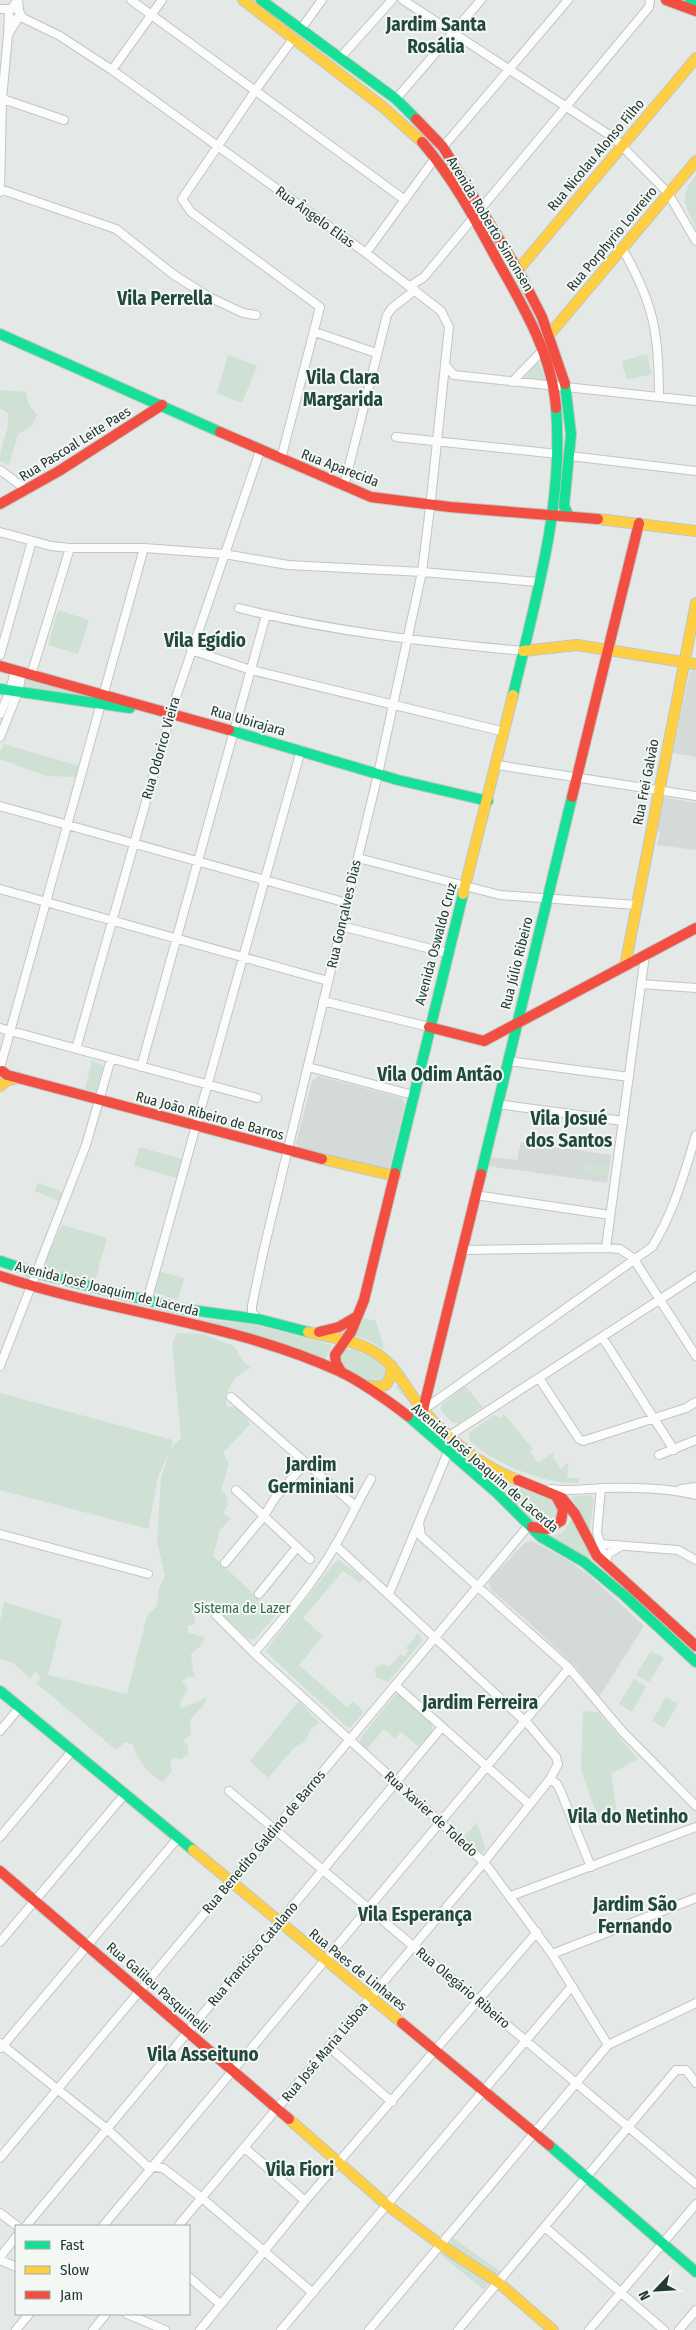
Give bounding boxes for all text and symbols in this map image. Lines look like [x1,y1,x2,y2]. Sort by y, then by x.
district label: Jardim Santa Rosália [385,13,486,58]
street label: Rua Nicolau Alonso Filho [544,95,648,215]
street label: Avenida Roberto Simonsen [443,153,537,295]
street label: Rua Ângelo Elias [272,182,359,251]
street label: Rua Porphyrio Loureiro [563,183,661,295]
district label: Vila Perrella [116,287,213,310]
district label: Vila Clara Margarida [303,366,383,411]
street label: Rua Pascoal Leite Paes [16,403,134,485]
street label: Rua Aparecida [299,445,381,491]
district label: Vila Egídio [163,629,246,652]
street label: Rua Odorico Vieira [138,695,184,801]
street label: Rua Ubirajara [209,702,288,740]
street label: Rua Frei Galvão [629,737,663,827]
street label: Rua Gonçalves Dias [323,858,365,970]
street label: Avenida Oswaldo Cruz [412,881,461,1007]
street label: Rua Júlio Ribeiro [497,915,537,1011]
district label: Vila Odim Antão [376,1063,503,1086]
street label: Rua João Ribeiro de Barros [134,1088,286,1144]
district label: Vila Josué dos Santos [526,1107,613,1152]
street label: Avenida José Joaquim de Lacerda [13,1258,201,1320]
street label: Avenida José Joaquim de Lacerda [408,1400,562,1536]
district label: Jardim Germiniani [268,1453,354,1498]
park label: Sistema de Lazer [194,1600,290,1617]
district label: Jardim Ferreira [421,1691,538,1714]
street label: Rua Benedito Galdino de Barros [199,1767,329,1917]
street label: Rua Xavier de Toledo [381,1768,481,1860]
district label: Vila do Netinho [567,1805,688,1828]
district label: Jardim São Fernando [592,1893,677,1938]
street label: Rua Francisco Catalano [204,1898,302,2010]
district label: Vila Esperança [357,1903,472,1926]
street label: Rua Paes de Linhares [306,1925,410,2015]
street label: Rua Galileu Pasquinelli [103,1939,213,2037]
street label: Rua Olegário Ribeiro [412,1944,514,2032]
street label: Rua José Maria Lisboa [278,1999,372,2105]
district label: Vila Asseituno [146,2043,259,2066]
district label: Vila Fiori [265,2158,334,2181]
legend [15,2225,190,2315]
text: Fast [60,2236,84,2254]
text: Slow [60,2261,89,2279]
north arrow [631,2265,681,2315]
text: Jam [60,2286,83,2304]
text: N [635,2288,654,2303]

